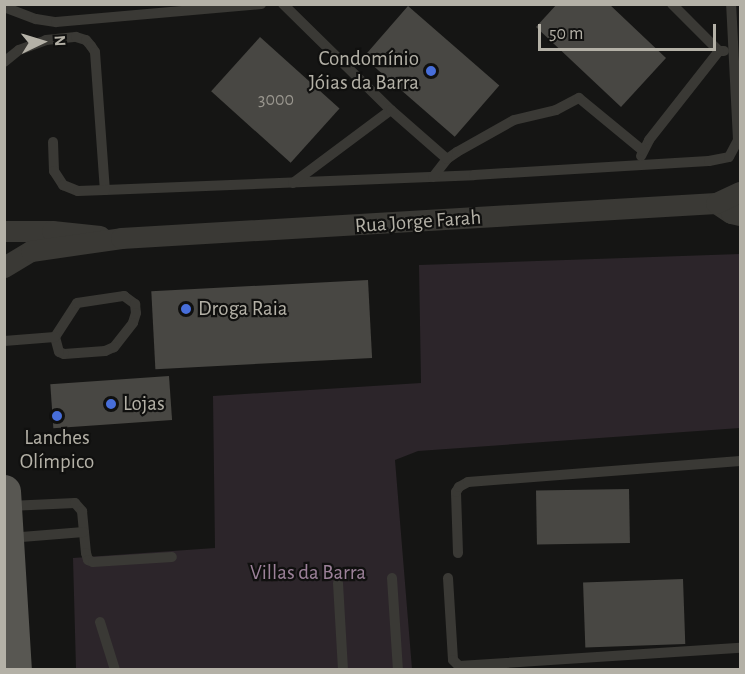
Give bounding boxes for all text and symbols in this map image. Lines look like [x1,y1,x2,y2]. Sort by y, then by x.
north arrow [12,12,72,72]
scale bar [541,12,720,50]
text: 50 m [549,25,583,43]
text: N [52,35,68,47]
place label: Condomínio Jóias da Barra [309,46,419,96]
marker: Condomínio Jóias da Barra [424,64,438,78]
house number: 3000 [258,89,294,111]
street label: Rua Jorge Farah [354,205,482,239]
place label: Droga Raia [198,296,287,322]
marker: Droga Raia [179,302,193,316]
place label: Lojas [123,391,165,417]
marker: Lojas [104,397,118,411]
marker: Lanches Olímpico [50,409,64,423]
place label: Lanches Olímpico [20,425,94,475]
park label: Villas da Barra [250,560,366,586]

